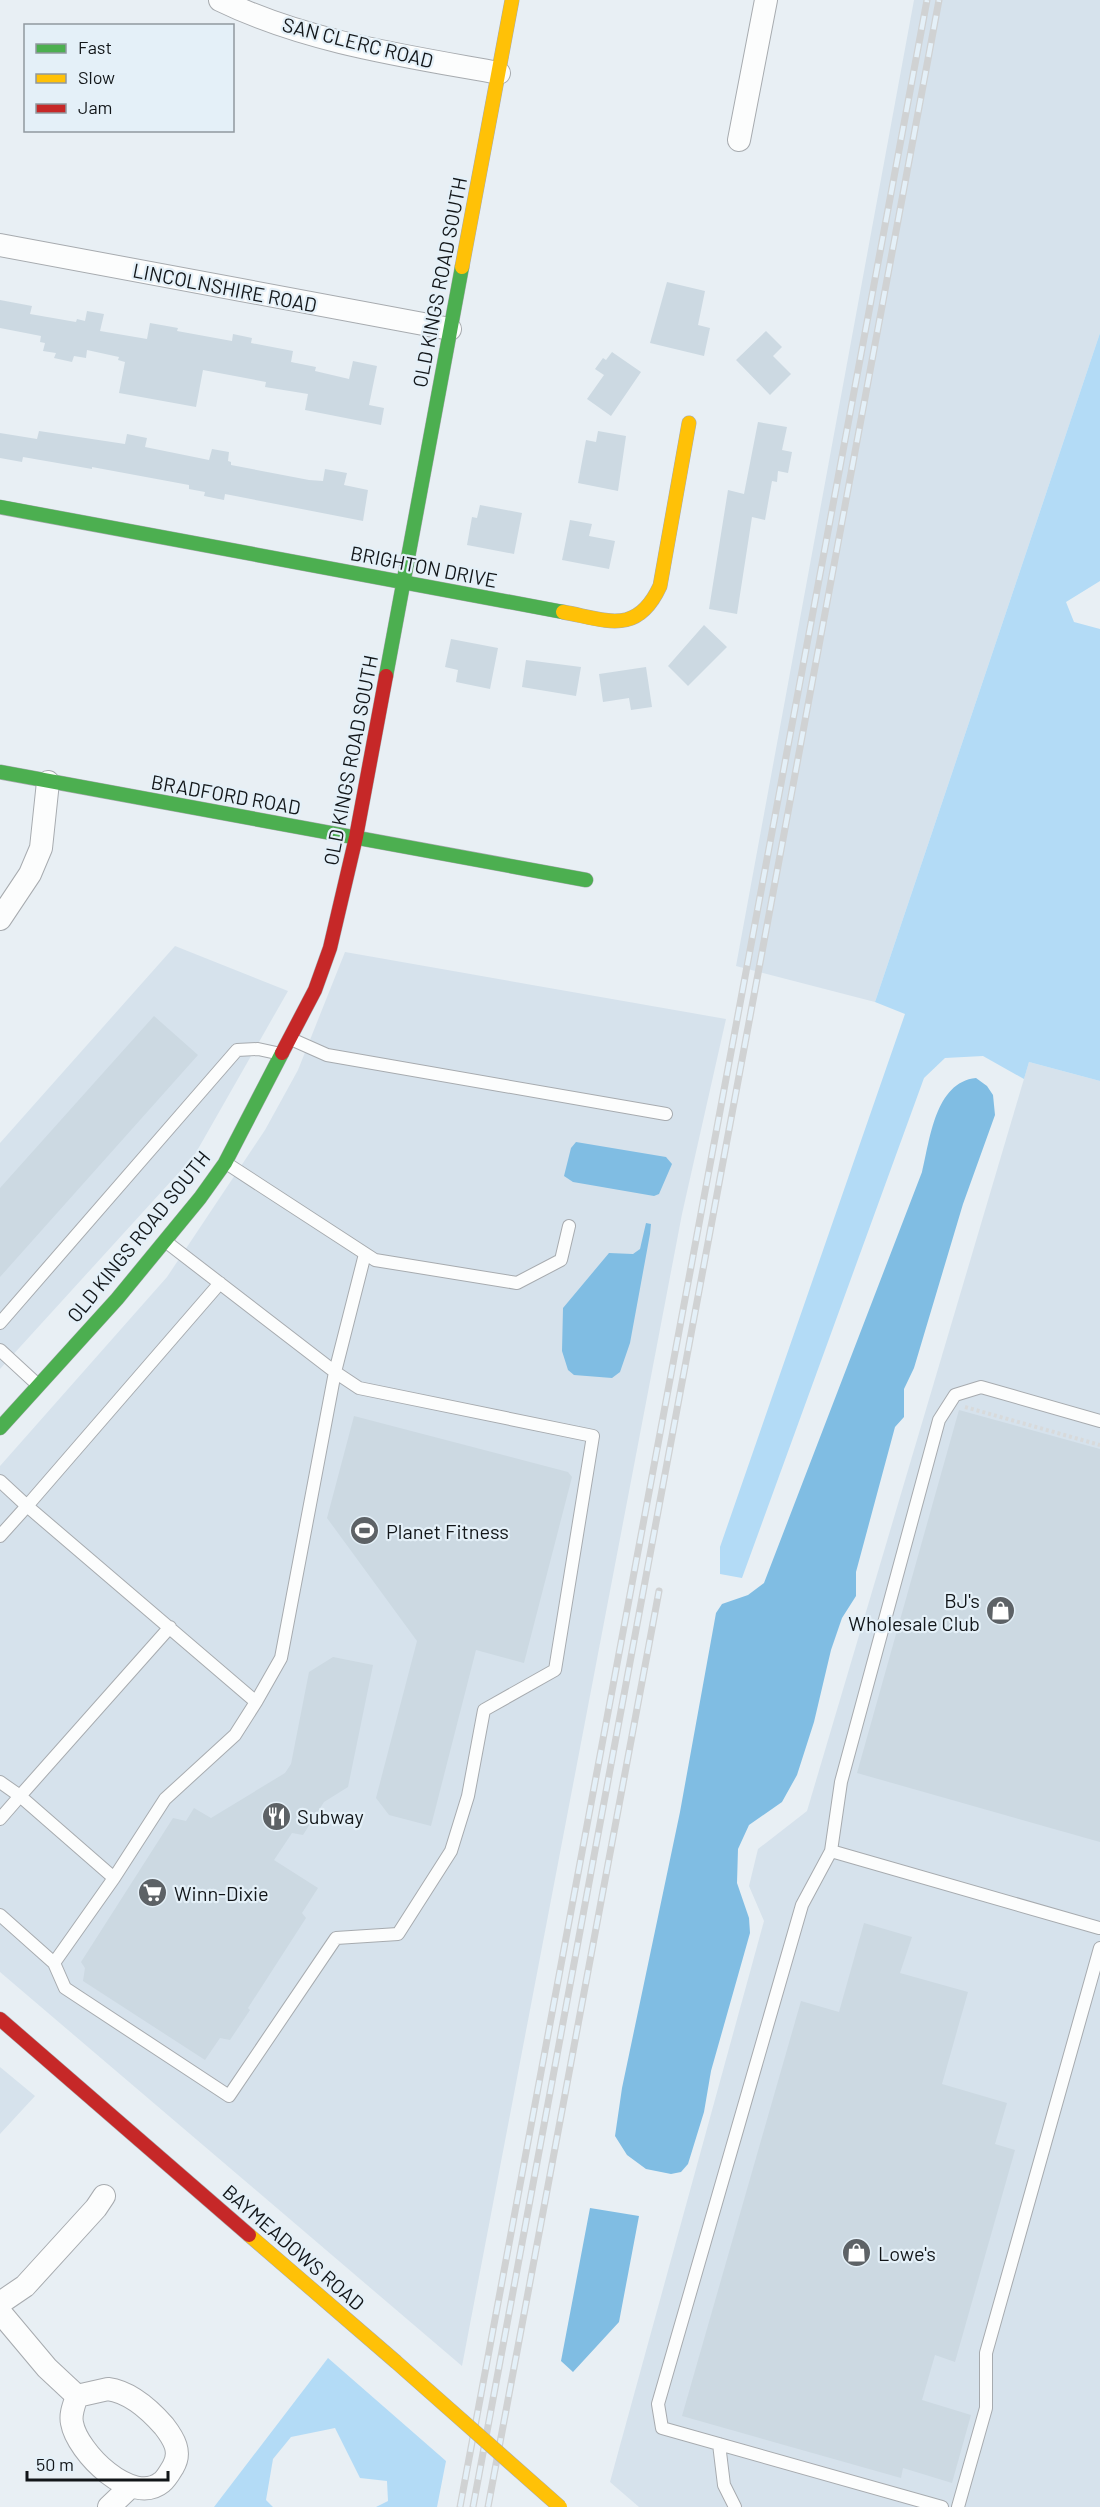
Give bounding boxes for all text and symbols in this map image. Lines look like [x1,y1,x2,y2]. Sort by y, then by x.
street label: SAN CLERC ROAD [280,12,436,72]
legend [24,24,234,132]
text: Fast [78,36,112,58]
text: Slow [78,66,115,88]
text: Jam [78,96,112,118]
street label: OLD KINGS ROAD SOUTH [407,175,471,389]
street label: LINCOLNSHIRE ROAD [131,257,319,317]
street label: BRIGHTON DRIVE [349,540,499,592]
street label: OLD KINGS ROAD SOUTH [318,653,382,867]
street label: BRADFORD ROAD [149,769,303,819]
street label: OLD KINGS ROAD SOUTH [61,1145,215,1327]
sports icon: Planet Fitness [349,1515,381,1547]
place label: Planet Fitness [386,1519,509,1543]
place label: BJ's Wholesale Club [848,1588,980,1635]
shop icon: BJ's Wholesale Club [985,1595,1017,1627]
restaurant icon: Subway [260,1800,292,1832]
place label: Subway [297,1804,364,1828]
supermarket icon: Winn-Dixie [137,1877,169,1909]
place label: Winn-Dixie [174,1881,269,1905]
street label: BAYMEADOWS ROAD [218,2179,370,2315]
shop icon: Lowe's [841,2237,873,2269]
place label: Lowe's [878,2241,936,2265]
scale bar [27,2444,168,2482]
text: 50 m [36,2453,74,2475]

